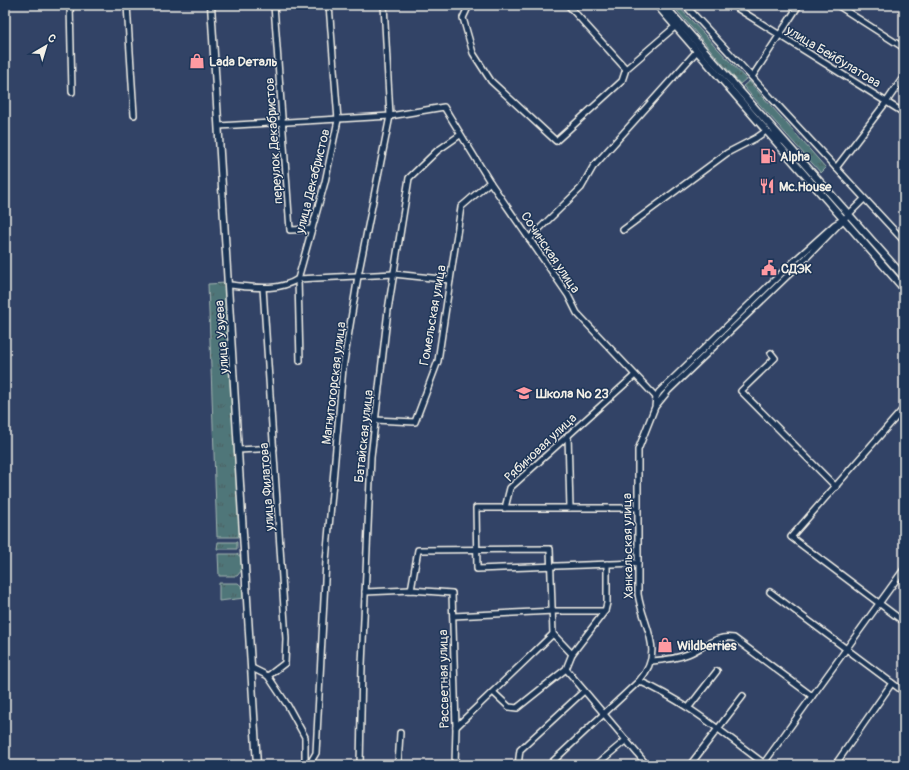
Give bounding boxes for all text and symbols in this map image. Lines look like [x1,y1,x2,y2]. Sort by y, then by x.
street label: улица Бейбулатова [782,22,884,91]
north arrow [26,26,66,66]
text: С [45,31,59,46]
shop icon: Lada Dеталь [188,52,206,70]
place label: Lada Dеталь [209,54,278,70]
street label: переулок Декабристов [262,77,286,205]
street label: улица Декабристов [292,127,334,236]
fuel station icon: Alpha [759,147,777,165]
place label: Alpha [780,149,810,165]
restaurant icon: Mc.House [758,177,776,195]
place label: Mc.House [779,179,832,195]
street label: Сочинская улица [517,209,583,296]
public building icon: СДЭК [760,259,778,277]
place label: СДЭК [781,261,813,277]
street label: Гомельская улица [416,264,450,367]
street label: улица Узуева [211,300,233,375]
street label: Магнитогорская улица [319,321,349,446]
school or university icon: Школа № 23 [515,384,533,402]
place label: Школа № 23 [535,386,609,402]
street label: Батайская улица [351,389,377,483]
street label: Рябиновая улица [501,410,580,485]
street label: улица Филатова [256,442,278,533]
street label: Ханкальская улица [619,493,637,599]
street label: Рассветная улица [435,629,453,729]
shop icon: Wildberries [656,636,674,654]
place label: Wildberries [677,638,737,654]

